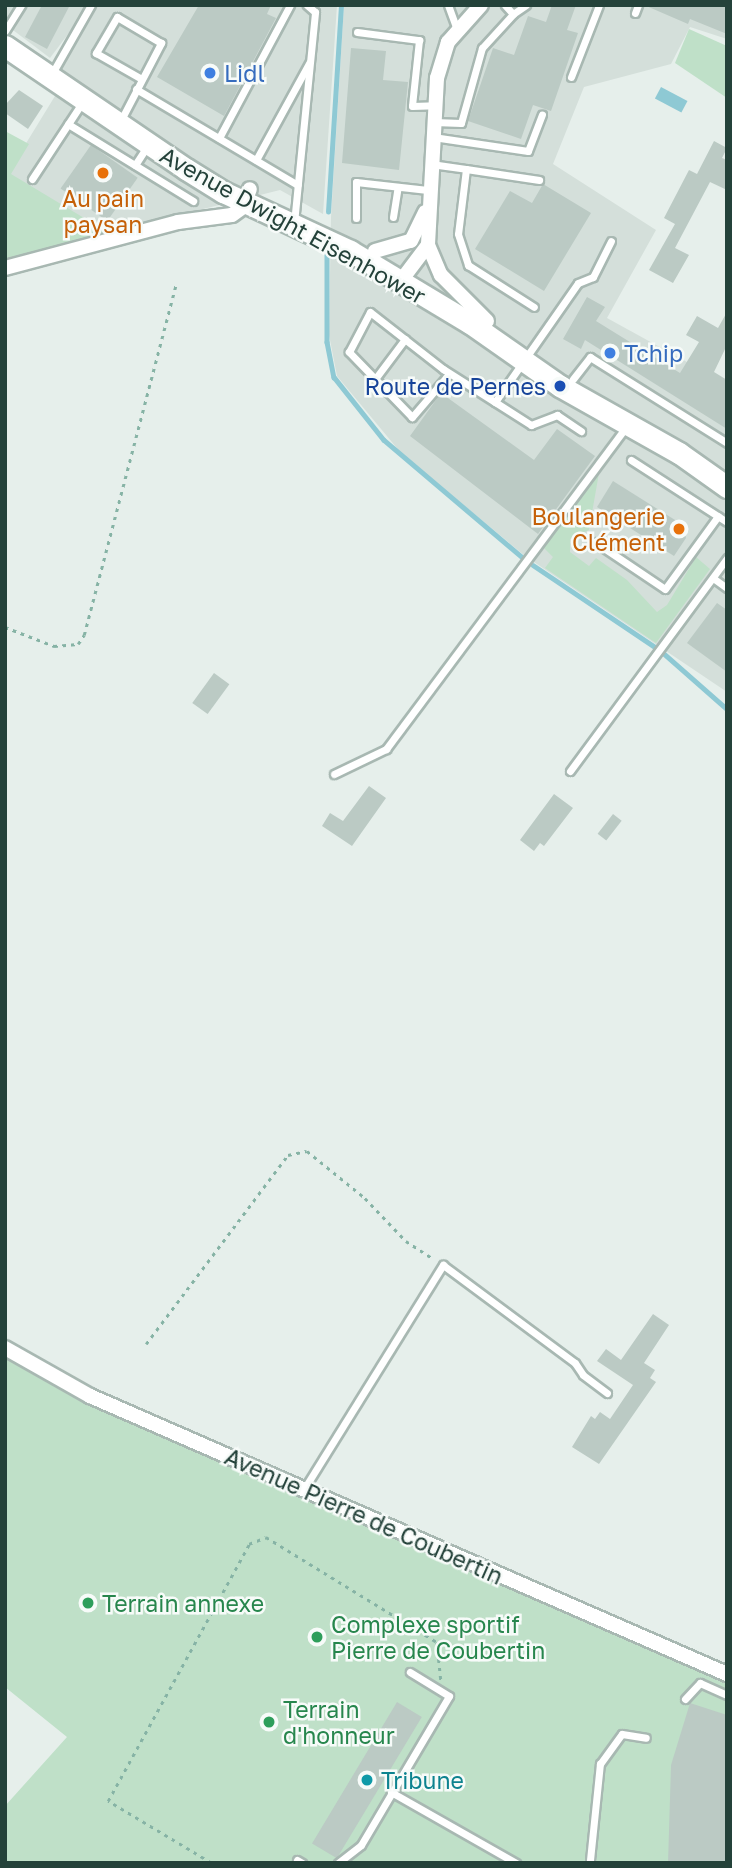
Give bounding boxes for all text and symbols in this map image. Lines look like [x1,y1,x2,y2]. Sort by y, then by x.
place label: Lidl [224,59,265,87]
marker: Lidl [202,65,218,81]
street label: Avenue Dwight Eisenhower [155,140,431,310]
marker: Au pain paysan [95,165,111,181]
place label: Au pain paysan [62,184,144,238]
place label: Tchip [624,339,683,367]
marker: Tchip [602,345,618,361]
place label: Route de Pernes [365,372,546,400]
marker: Route de Pernes [552,378,568,394]
place label: Boulangerie Clément [531,502,665,556]
marker: Boulangerie Clément [671,521,687,537]
street label: Avenue Pierre de Coubertin [221,1442,507,1590]
place label: Terrain annexe [102,1589,264,1617]
marker: Terrain annexe [80,1595,96,1611]
place label: Complexe sportif Pierre de Coubertin [331,1610,545,1664]
marker: Complexe sportif Pierre de Coubertin [309,1629,325,1645]
place label: Terrain d'honneur [283,1695,395,1749]
marker: Terrain d'honneur [261,1714,277,1730]
place label: Tribune [381,1766,464,1794]
marker: Tribune [359,1772,375,1788]

